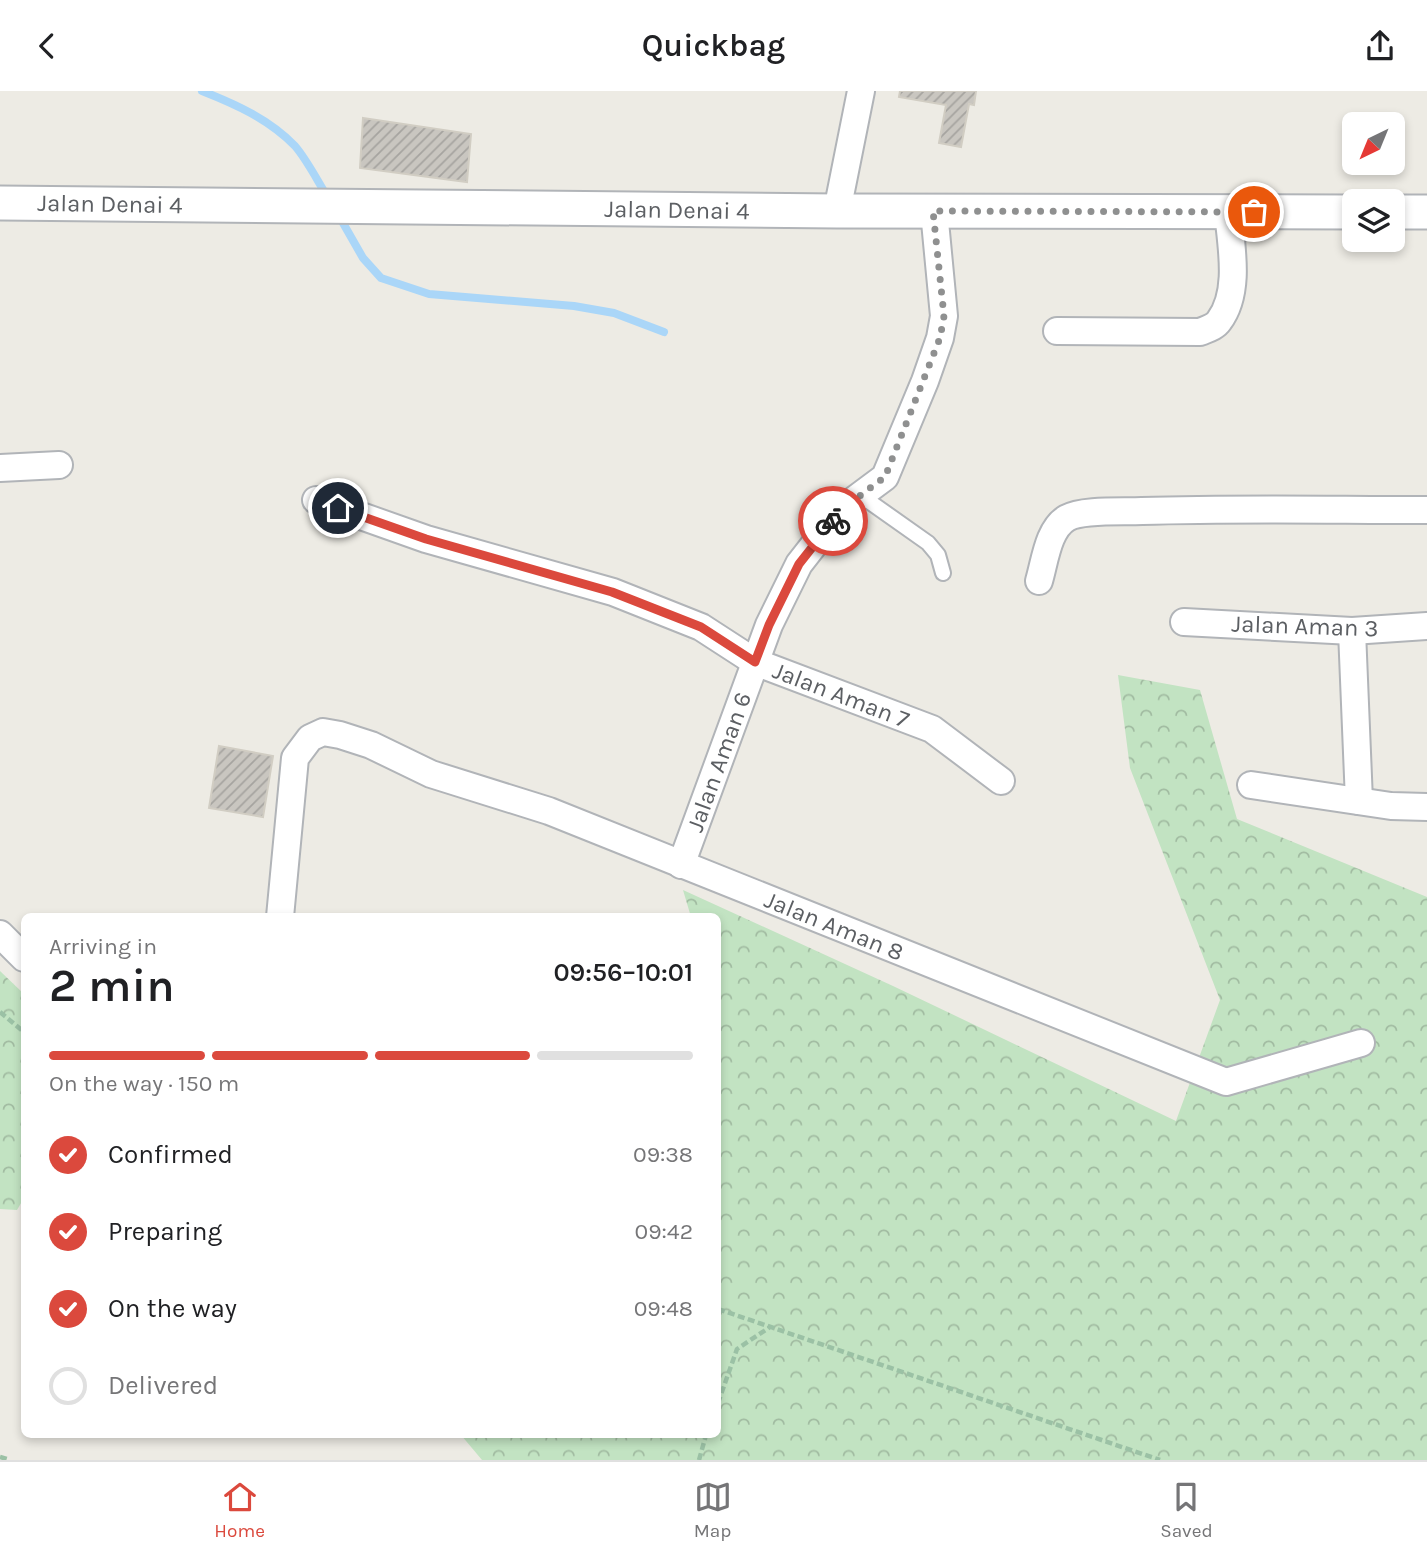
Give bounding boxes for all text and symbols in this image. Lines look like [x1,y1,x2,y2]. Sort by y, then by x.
icon: back [28,27,66,65]
text: Quickbag [642,27,785,64]
icon: share [1361,27,1399,65]
north arrow [1342,112,1405,175]
map controls [1342,112,1405,252]
pin [1224,182,1284,242]
street label: Jalan Denai 4 [37,189,183,219]
button: layers [1342,189,1405,252]
icon: bag [1235,193,1273,231]
street label: Jalan Denai 4 [604,195,750,225]
pin [308,478,368,538]
courier [798,486,868,556]
icon: home [319,489,357,527]
icon: bike [814,502,852,540]
street label: Jalan Aman 3 [1231,609,1379,643]
street label: Jalan Aman 7 [769,656,913,734]
street label: Jalan Aman 6 [681,688,757,836]
street label: Jalan Aman 8 [760,885,908,967]
text: Arriving in [49,933,157,960]
text: 09:56–10:01 [553,957,693,988]
text: 2 min [49,959,175,1013]
text: On the way · 150 m [49,1070,239,1097]
icon: check [49,1136,87,1174]
text: Confirmed [108,1139,233,1170]
text: 09:38 [633,1141,693,1168]
icon: check [49,1213,87,1251]
text: Preparing [108,1216,222,1247]
text: 09:42 [635,1218,693,1245]
icon: check [49,1290,87,1328]
text: On the way [108,1293,237,1324]
text: 09:48 [634,1295,693,1322]
text: Delivered [108,1370,218,1401]
tab: Home [214,1478,265,1542]
tab: Map [694,1478,732,1542]
tab: Saved [1160,1478,1213,1542]

